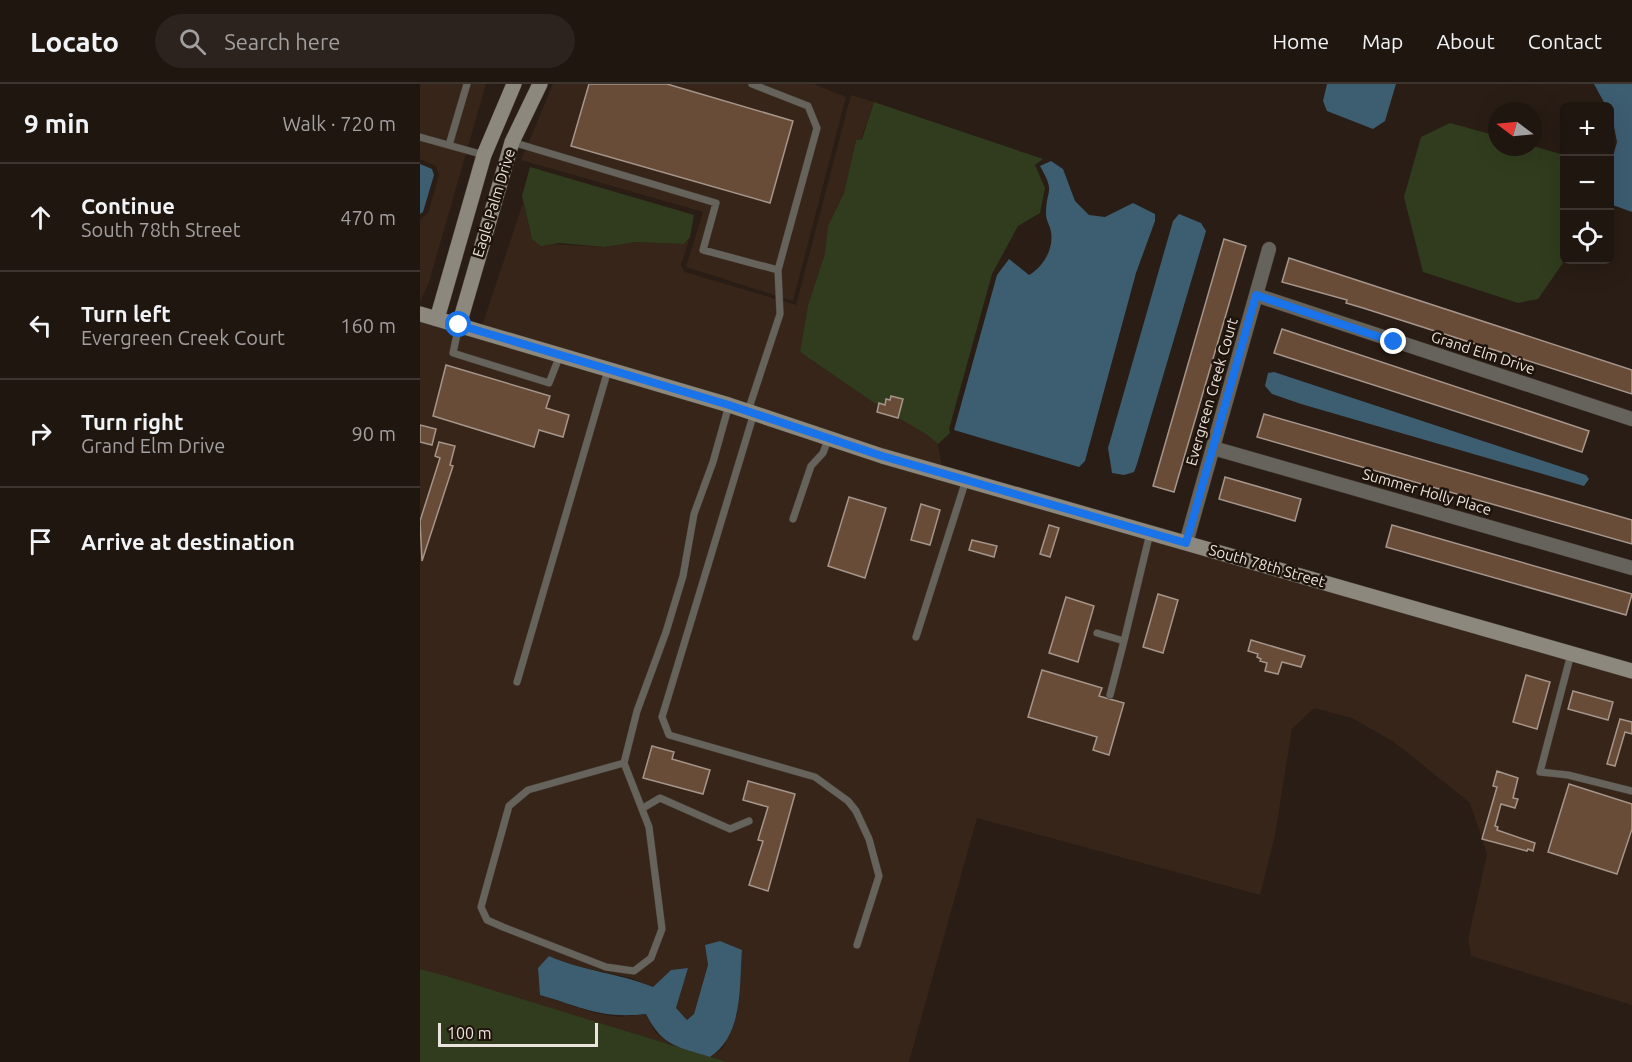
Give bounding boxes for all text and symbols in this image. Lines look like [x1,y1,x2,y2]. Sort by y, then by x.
search box [155,14,575,68]
icon: search [176,25,209,58]
text: Locato [30,26,119,57]
text: Search here [224,29,340,54]
text: Home [1272,29,1329,53]
text: Map [1362,29,1403,53]
text: About [1436,29,1495,53]
text: Contact [1528,29,1602,53]
north arrow [1488,102,1542,156]
map controls [1560,102,1614,264]
button: + [1560,102,1614,156]
text: 9 min [24,109,90,138]
text: Walk · 720 m [283,112,396,135]
street label: Eagle Palm Drive [469,146,518,259]
button: − [1560,156,1614,210]
text: Continue [81,193,175,218]
icon: ahead [24,201,57,234]
text: 470 m [340,206,396,229]
button: locate [1560,210,1614,264]
text: South 78th Street [81,218,241,241]
text: Turn left [81,301,171,326]
icon: left [24,309,57,342]
route start [445,311,471,337]
text: 160 m [340,314,396,337]
street label: Evergreen Creek Court [1182,316,1241,468]
text: Evergreen Creek Court [81,326,285,349]
route end [1380,328,1406,354]
street label: Grand Elm Drive [1429,328,1537,377]
text: Turn right [81,409,183,434]
icon: right [24,417,57,450]
text: 90 m [352,422,396,445]
text: Grand Elm Drive [81,434,225,457]
street label: Summer Holly Place [1361,465,1494,518]
icon: arrive [24,525,57,558]
text: Arrive at destination [81,529,295,554]
street label: South 78th Street [1207,541,1327,590]
scale bar [438,1020,598,1048]
text: 100 m [447,1024,492,1042]

